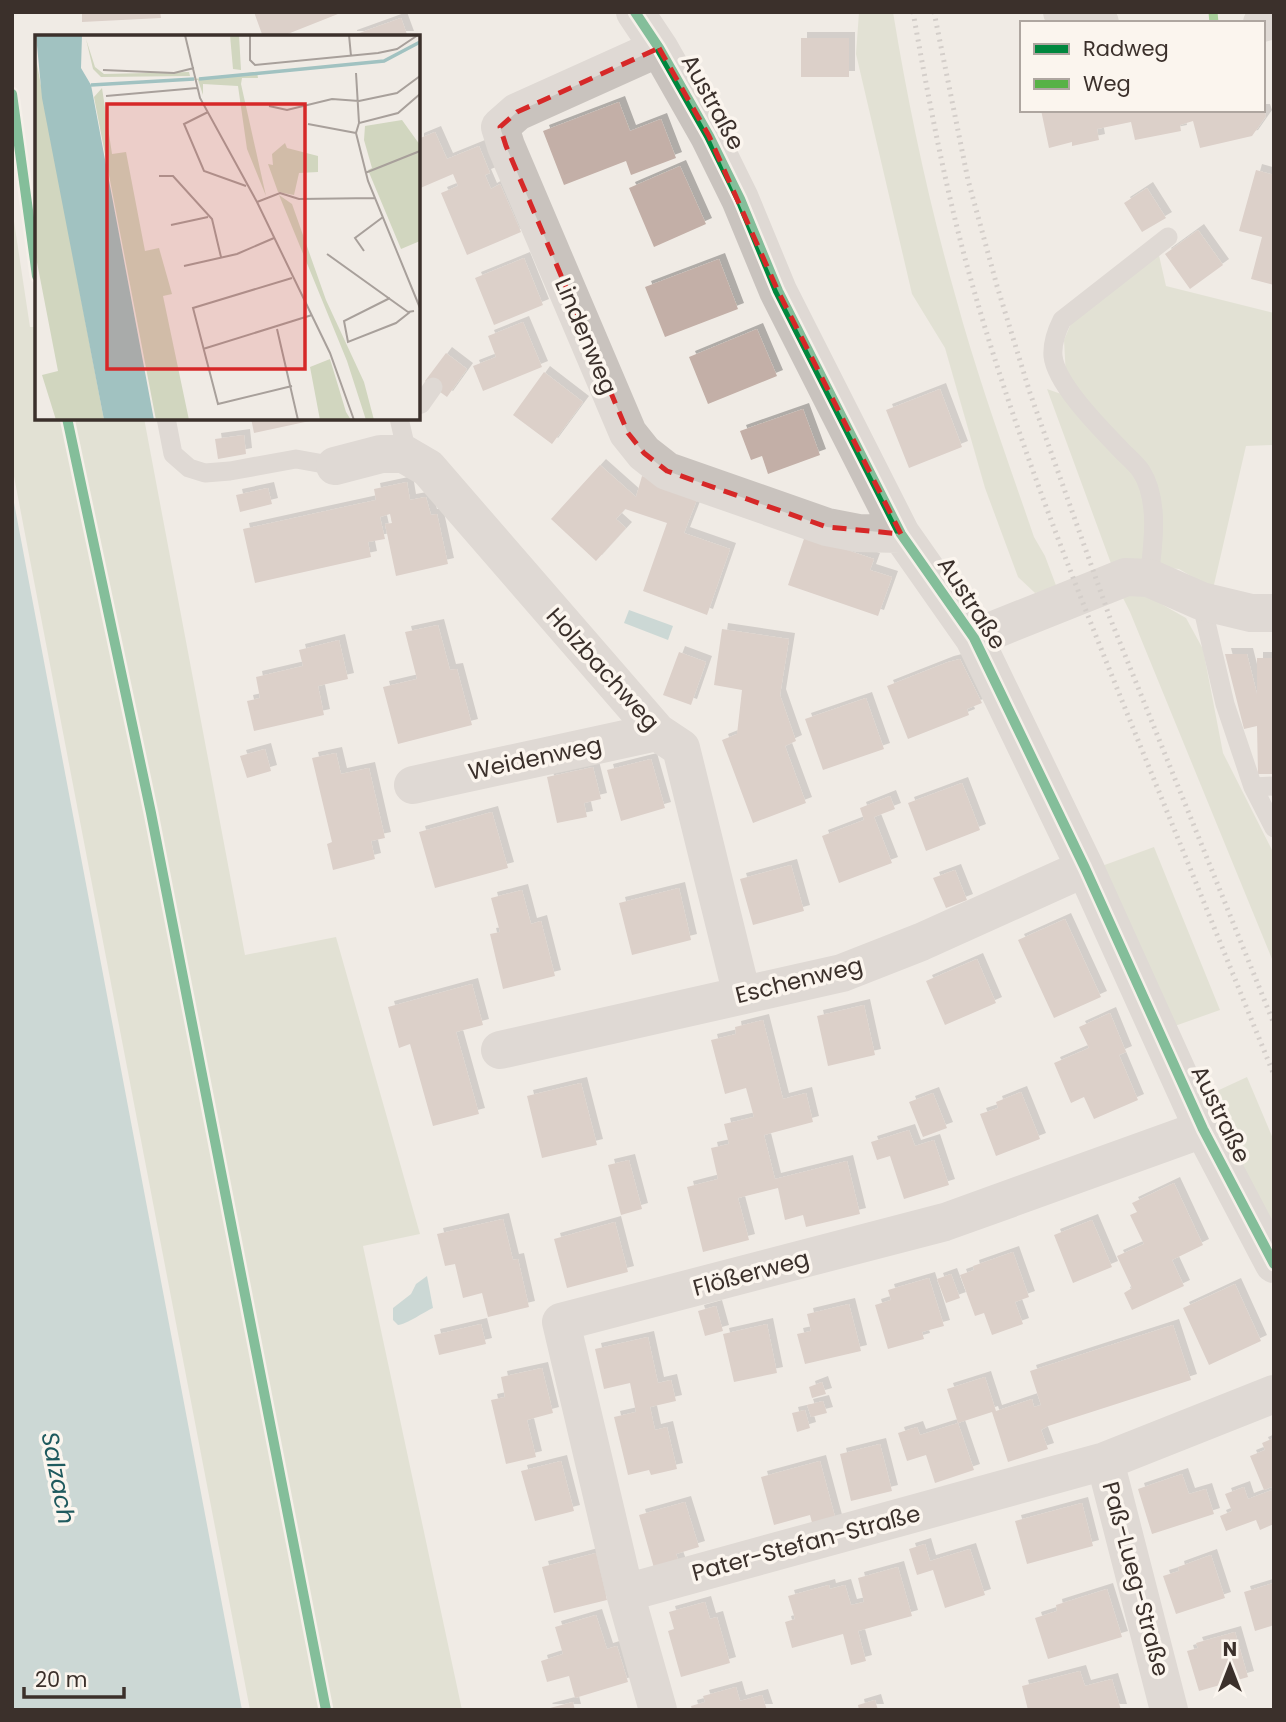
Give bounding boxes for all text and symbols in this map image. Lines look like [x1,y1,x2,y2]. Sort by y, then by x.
legend [1020,21,1265,112]
text: Radweg [1083,34,1169,63]
inset map [35,35,420,420]
street label: Austraße [674,48,752,156]
text: Weg [1083,69,1131,98]
street label: Lindenweg [547,273,625,399]
street label: Austraße [930,550,1014,656]
street label: Holzbachweg [539,601,667,737]
street label: Weidenweg [465,728,605,788]
street label: Eschenweg [732,949,866,1011]
street label: Austraße [1184,1060,1258,1168]
street label: Flößerweg [689,1242,813,1304]
water label: Salzach [33,1429,84,1527]
street label: Paß-Lueg-Straße [1095,1478,1177,1680]
street label: Pater-Stefan-Straße [688,1497,924,1589]
north arrow [1195,1631,1265,1701]
text: N [1223,1636,1237,1663]
scale bar [24,1656,124,1700]
text: 20 m [35,1665,88,1694]

